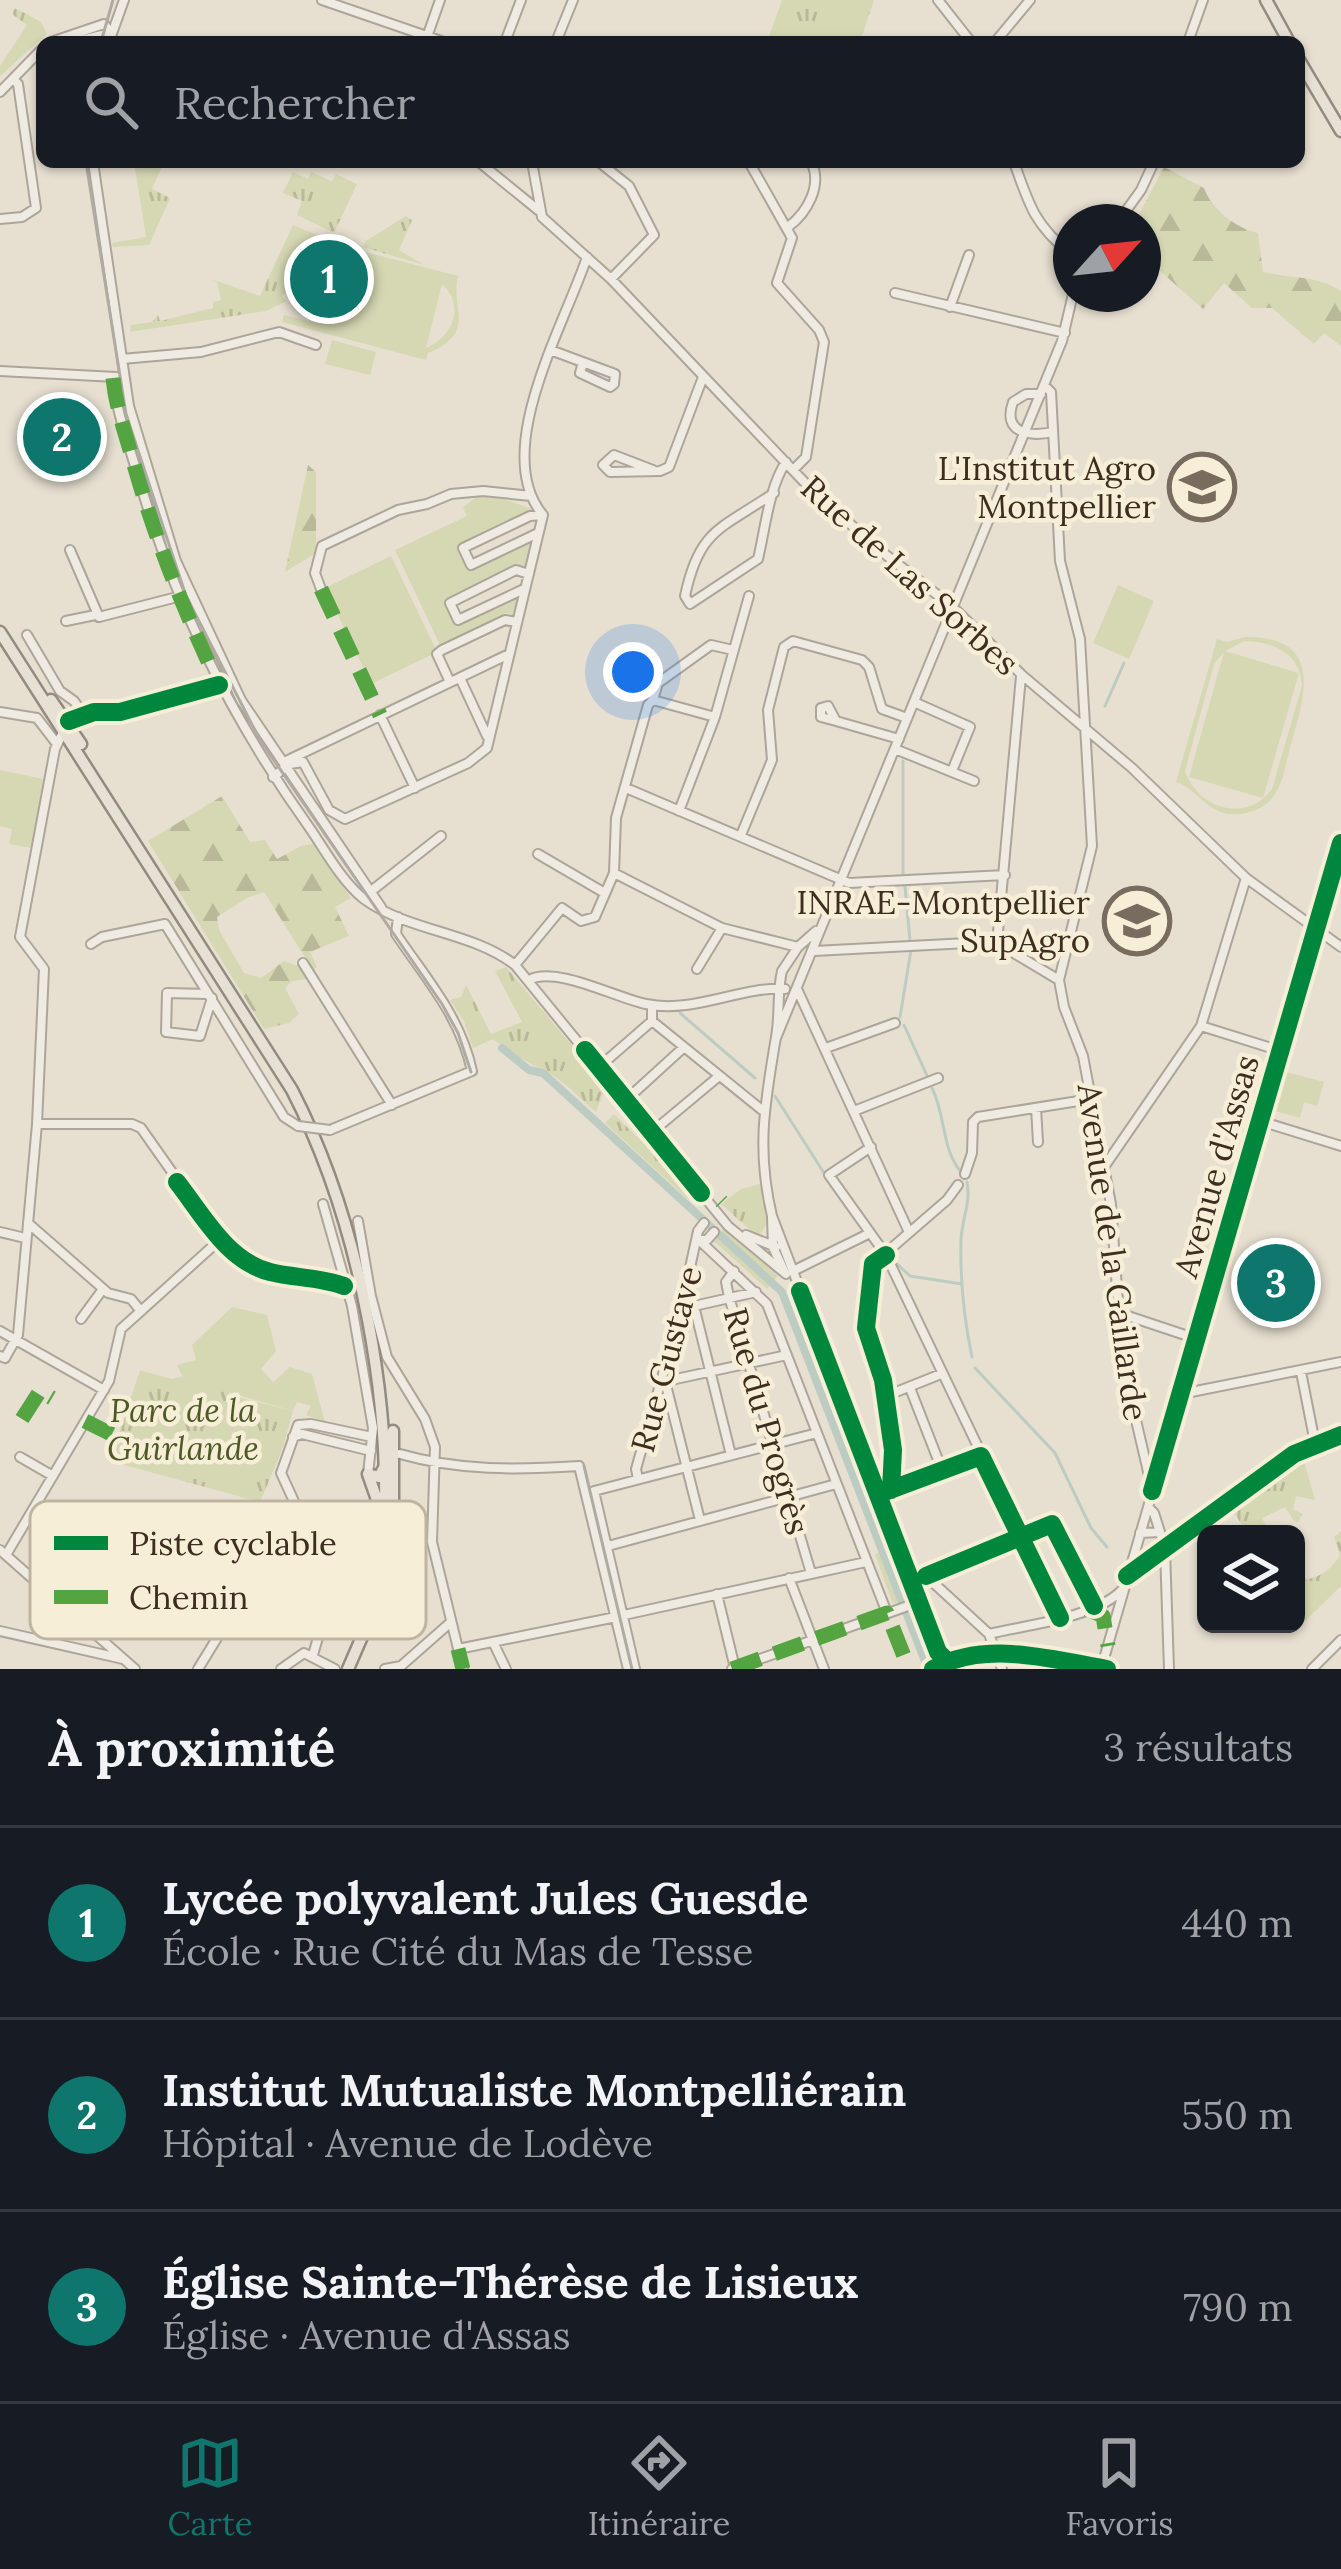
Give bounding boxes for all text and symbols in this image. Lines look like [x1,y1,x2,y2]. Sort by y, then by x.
search box [36,36,1305,168]
icon: search [78,69,144,135]
text: Rechercher [174,74,415,131]
north arrow [1053,204,1161,312]
pin: 1 [290,234,368,324]
pin: 2 [23,392,101,482]
place label: L'Institut Agro Montpellier [938,447,1157,527]
school or university icon: L'Institut Agro Montpellier [1167,452,1237,522]
street label: Rue de Las Sorbes [792,466,1028,684]
your location [603,642,663,702]
place label: INRAE-Montpellier SupAgro [796,881,1091,961]
school or university icon: INRAE-Montpellier SupAgro [1102,886,1172,956]
street label: Avenue d'Assas [1164,1050,1268,1283]
street label: Avenue de la Gaillarde [1068,1080,1157,1423]
pin: 3 [1237,1238,1315,1328]
street label: Rue Gustave [621,1261,711,1457]
street label: Rue du Progrès [715,1303,819,1539]
park label: Parc de la Guirlande [107,1389,259,1469]
legend [30,1501,426,1639]
text: Piste cyclable [129,1522,337,1564]
map controls [1197,1525,1305,1633]
button: layers [1197,1525,1305,1633]
text: Chemin [129,1576,249,1618]
text: À proximité [48,1715,335,1780]
text: 3 résultats [1103,1722,1293,1772]
text: Lycée polyvalent Jules Guesde [162,1869,809,1926]
text: 1 [79,1898,95,1948]
text: 440 m [1181,1898,1293,1948]
text: École · Rue Cité du Mas de Tesse [162,1926,753,1976]
text: Institut Mutualiste Montpelliérain [162,2061,907,2118]
text: 2 [77,2090,97,2140]
text: 550 m [1181,2090,1293,2140]
text: Hôpital · Avenue de Lodève [162,2118,653,2168]
text: Église Sainte-Thérèse de Lisieux [162,2253,859,2310]
text: 3 [76,2282,98,2332]
text: 790 m [1183,2282,1293,2332]
text: Église · Avenue d'Assas [162,2310,570,2360]
tab: Carte [167,2430,253,2544]
tab: Itinéraire [588,2430,731,2544]
tab: Favoris [1065,2430,1174,2544]

